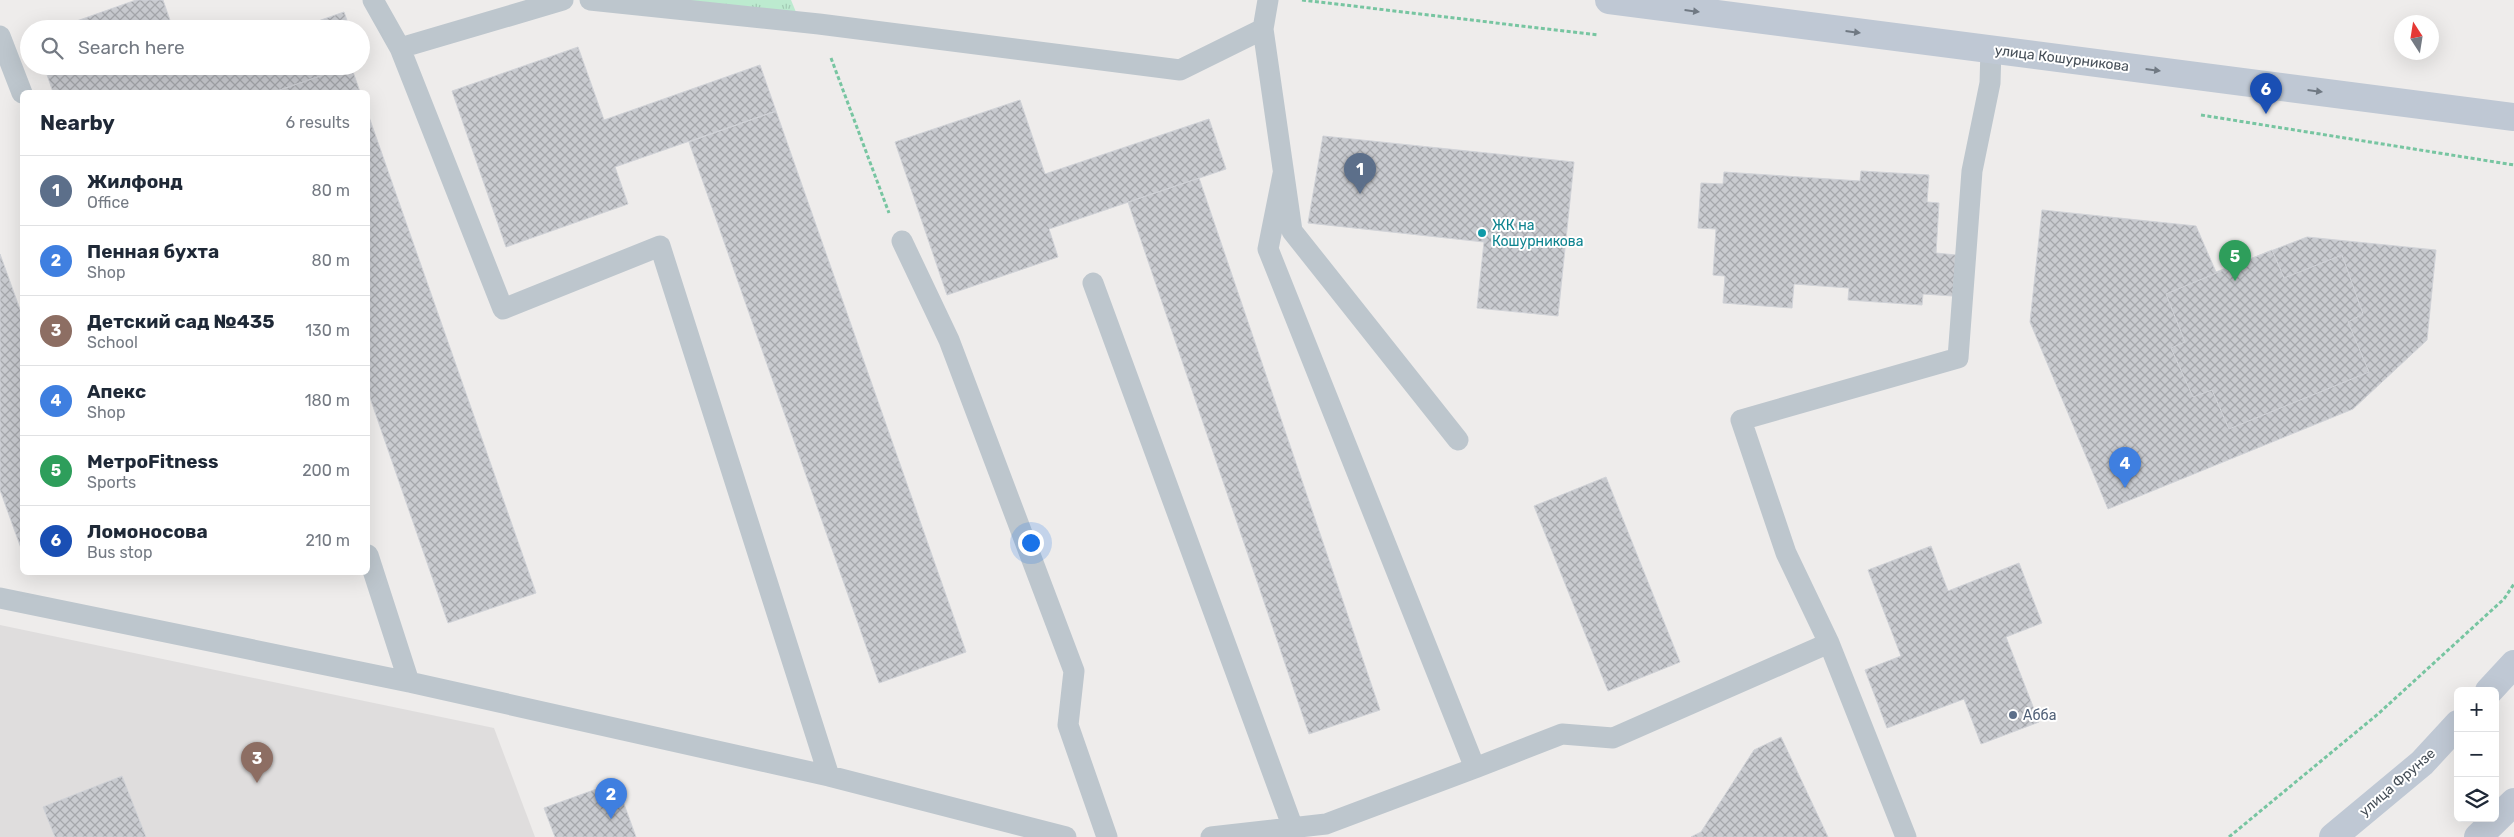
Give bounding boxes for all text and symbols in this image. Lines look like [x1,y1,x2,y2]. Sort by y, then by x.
one-way arrow [1685,7,1701,15]
north arrow [2394,15,2439,60]
search box [20,20,370,75]
one-way arrow [1846,28,1862,36]
icon: search [38,34,66,62]
text: Search here [78,36,185,59]
street label: улица Кошурникова [1994,42,2130,75]
one-way arrow [2146,66,2162,74]
pin: 6 [2250,73,2282,114]
one-way arrow [2307,87,2323,95]
text: Nearby [40,110,115,135]
text: 6 results [285,113,350,132]
pin: 1 [1344,153,1376,194]
text: Жилфонд [87,170,183,193]
text: 1 [52,181,60,200]
text: 80 m [312,181,350,200]
text: Office [87,193,129,212]
place label: ЖК на Кошурникова [1492,217,1583,250]
marker: ЖК на Кошурникова [1476,227,1488,239]
text: Пенная бухта [87,240,219,263]
pin: 5 [2219,240,2251,281]
text: 2 [51,251,61,270]
text: 80 m [312,251,350,270]
text: Shop [87,263,125,282]
text: Детский сад №435 [87,310,275,333]
text: 3 [51,321,61,340]
text: 130 m [305,321,350,340]
text: School [87,333,138,352]
text: Апекс [87,380,146,403]
text: 4 [51,391,61,410]
text: 180 m [305,391,350,410]
text: Shop [87,403,125,422]
pin: 4 [2109,447,2141,488]
text: МетроFitness [87,450,219,473]
text: 5 [51,461,61,480]
text: 200 m [302,461,350,480]
text: Sports [87,473,136,492]
text: Ломоносова [87,520,208,543]
your location [1018,530,1044,556]
text: 6 [51,531,61,550]
text: 210 m [305,531,350,550]
text: Bus stop [87,543,153,562]
map controls [2454,687,2499,822]
button: + [2454,687,2499,732]
place label: Абба [2023,707,2056,724]
marker: Абба [2007,709,2019,721]
button: − [2454,732,2499,777]
pin: 3 [241,742,273,783]
street label: улица Фрунзе [2356,745,2439,820]
button: layers [2454,777,2499,822]
pin: 2 [595,778,627,819]

